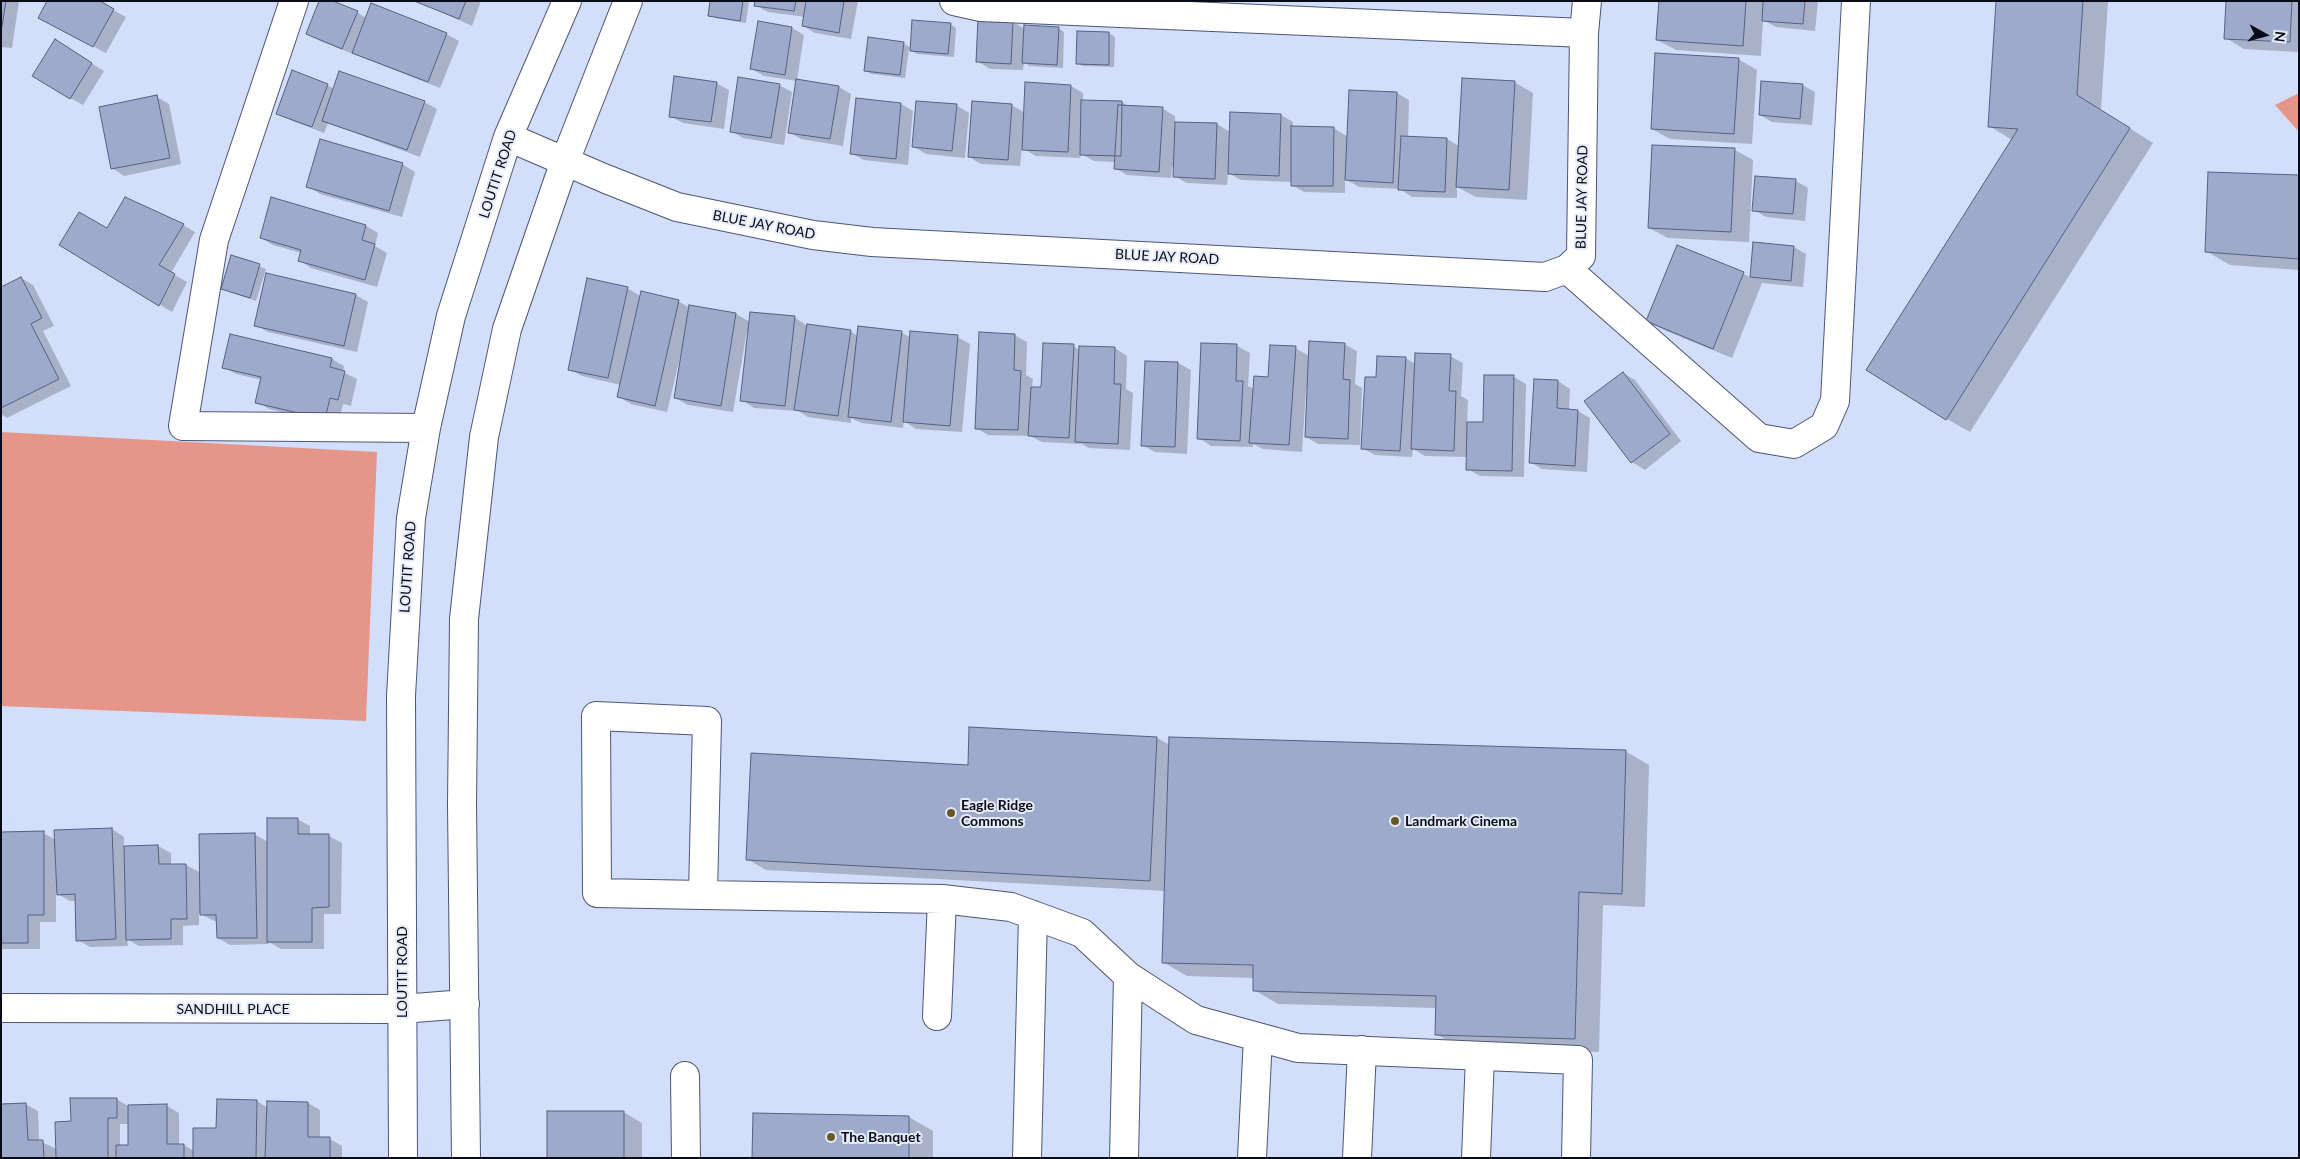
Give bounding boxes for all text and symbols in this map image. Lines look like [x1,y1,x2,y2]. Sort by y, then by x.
north arrow [2240,10,2290,60]
text: N [2271,30,2289,43]
street label: LOUTIT ROAD [476,128,520,220]
street label: BLUE JAY ROAD [1573,145,1591,249]
street label: BLUE JAY ROAD [711,207,817,243]
street label: BLUE JAY ROAD [1115,246,1219,268]
street label: LOUTIT ROAD [396,521,420,613]
place label: Eagle Ridge Commons [961,797,1033,830]
marker: Eagle Ridge Commons [945,807,957,819]
place label: Landmark Cinema [1405,813,1517,829]
marker: Landmark Cinema [1389,815,1401,827]
street label: LOUTIT ROAD [394,926,410,1018]
street label: SANDHILL PLACE [176,1001,290,1017]
place label: The Banquet [841,1129,921,1145]
marker: The Banquet [825,1131,837,1143]

